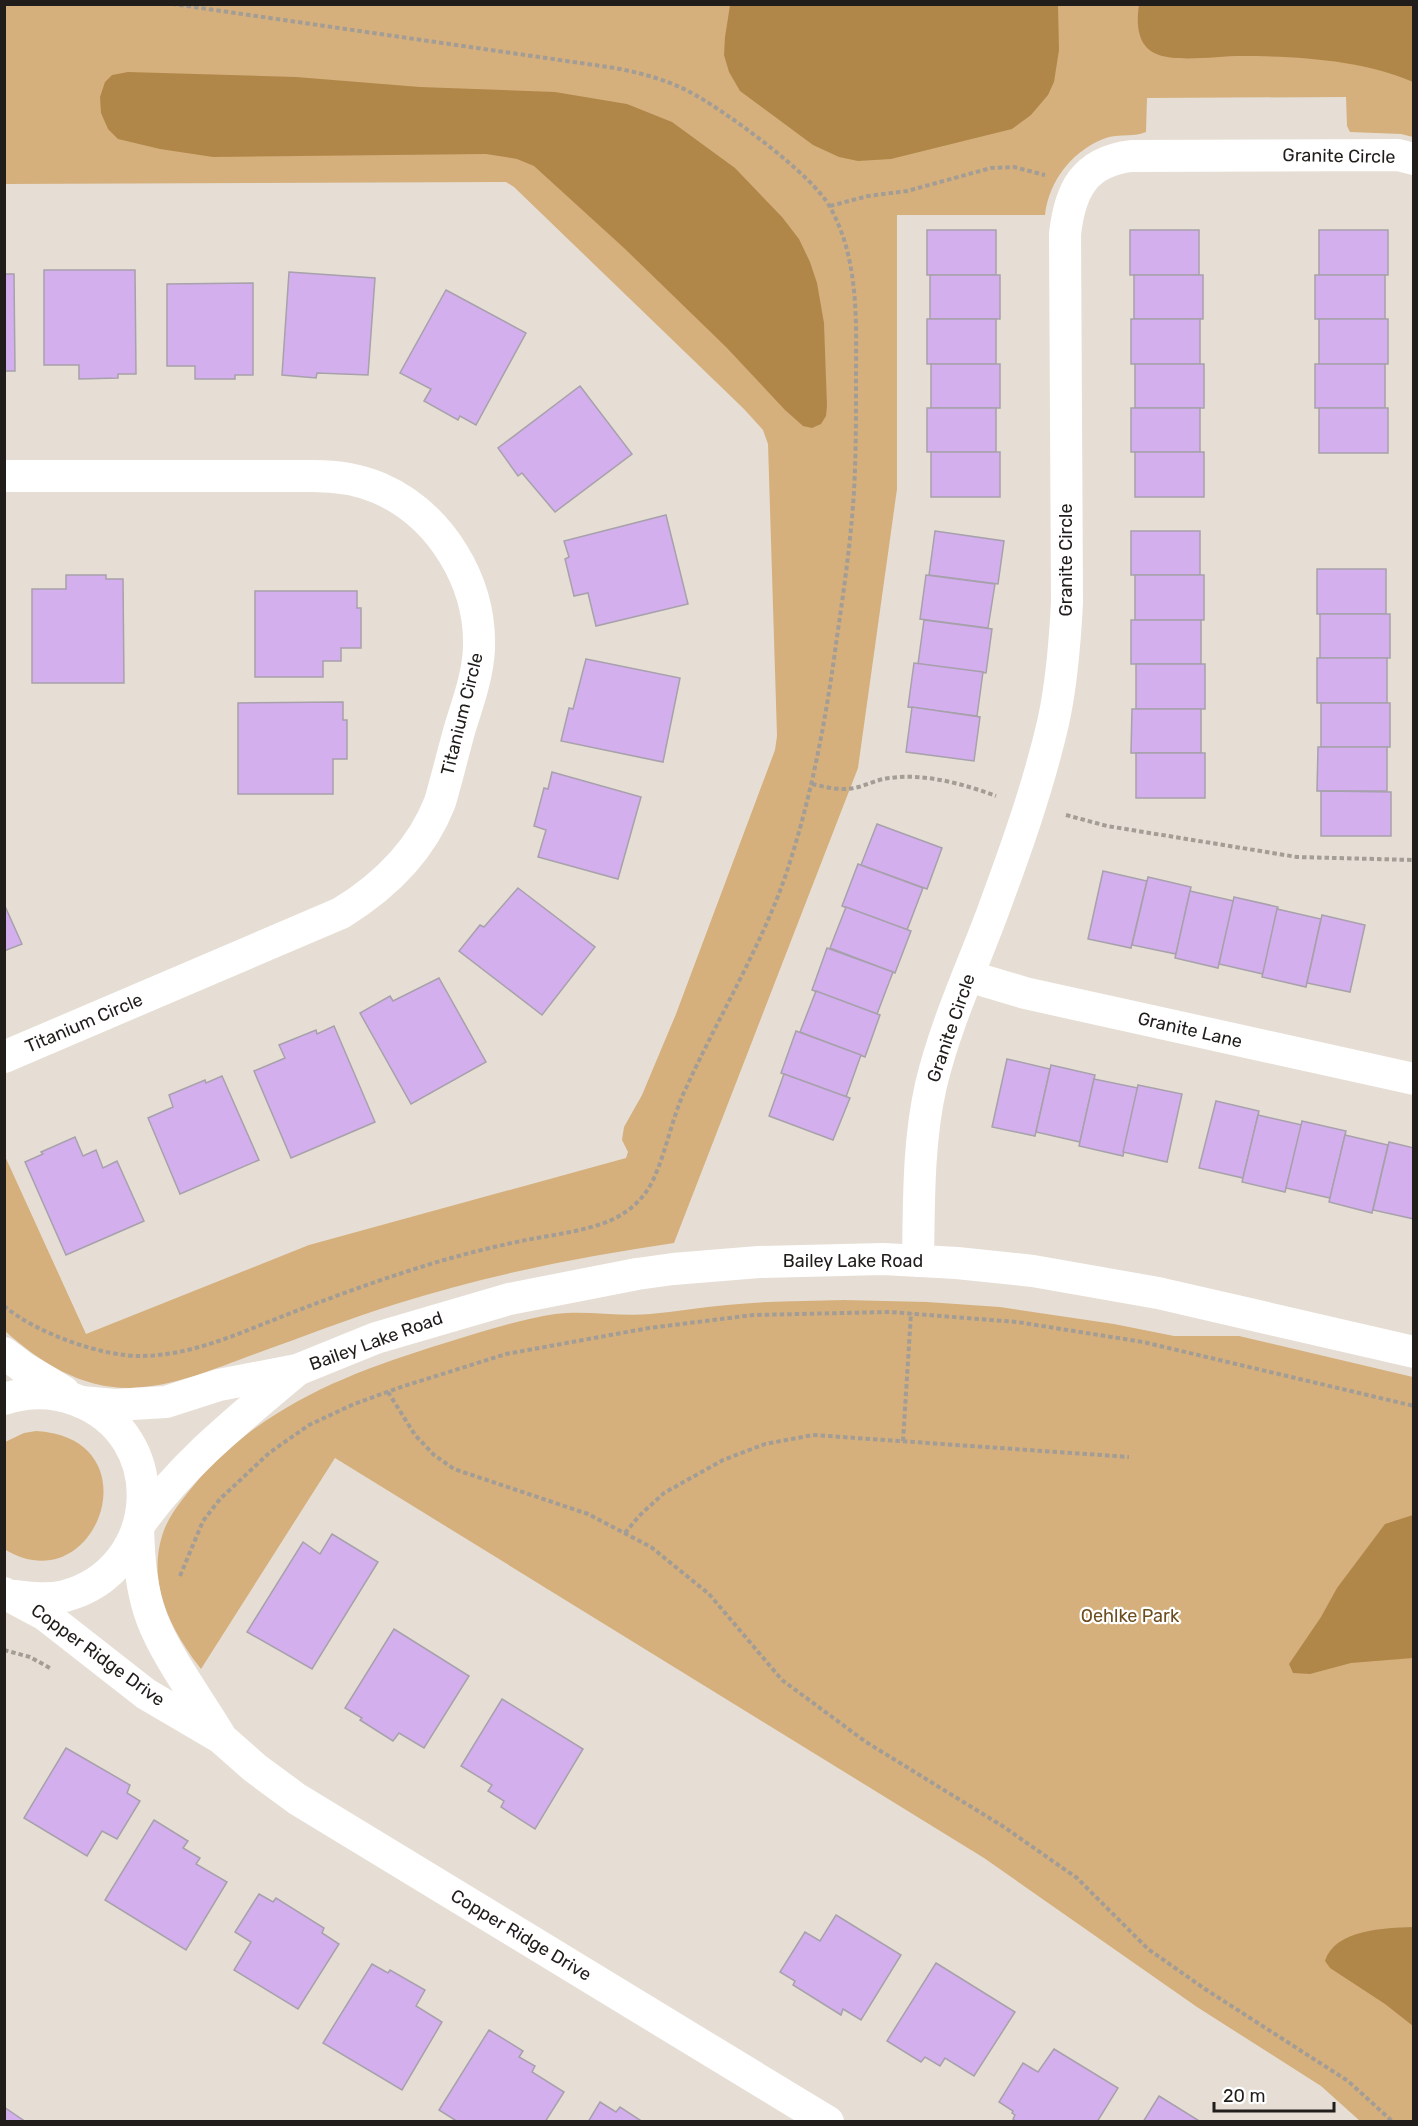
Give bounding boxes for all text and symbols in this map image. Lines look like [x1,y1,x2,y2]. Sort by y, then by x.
street label: Granite Circle [1282,144,1396,168]
street label: Granite Circle [1055,503,1077,617]
street label: Titanium Circle [436,650,488,778]
street label: Granite Circle [922,971,980,1085]
street label: Titanium Circle [22,988,146,1058]
street label: Granite Lane [1136,1007,1244,1053]
street label: Bailey Lake Road [783,1250,923,1272]
street label: Bailey Lake Road [306,1307,446,1375]
street label: Copper Ridge Drive [27,1599,169,1711]
park label: Oehlke Park [1081,1605,1180,1627]
street label: Copper Ridge Drive [447,1884,595,1986]
scale bar [1214,2075,1334,2113]
text: 20 m [1223,2085,1265,2107]

